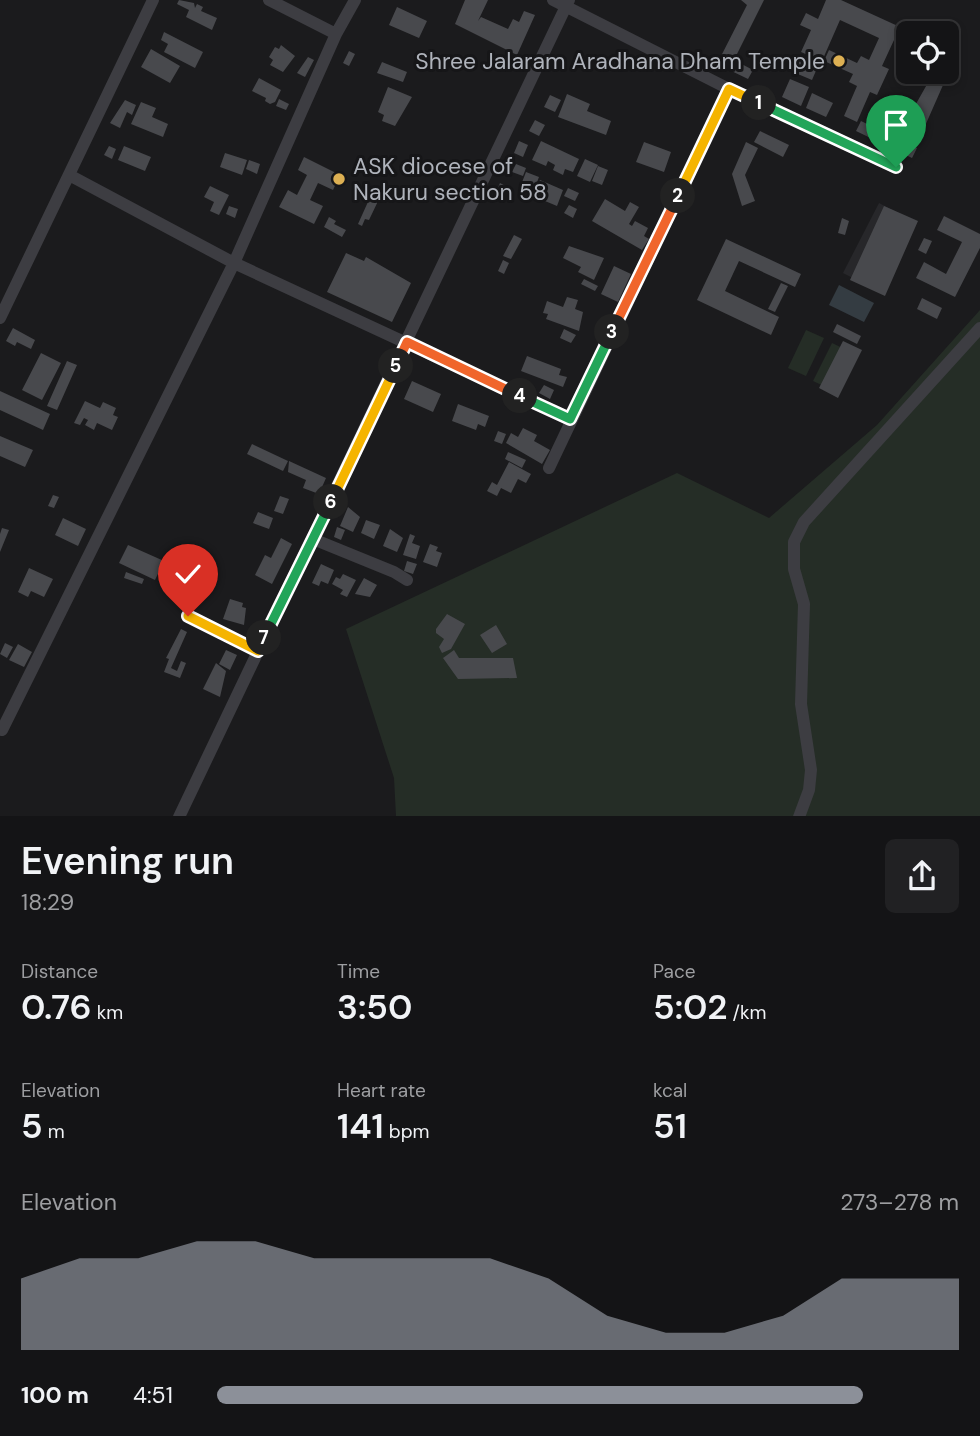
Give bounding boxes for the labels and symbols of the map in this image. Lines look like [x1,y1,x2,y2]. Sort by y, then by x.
place label: Shree Jalaram Aradhana Dham Temple [415,46,825,76]
marker: Shree Jalaram Aradhana Dham Temple [831,53,847,69]
pin: 1 [742,86,776,120]
pin [866,95,926,167]
place label: ASK diocese of Nakuru section 58 [353,151,547,207]
marker: ASK diocese of Nakuru section 58 [331,171,347,187]
pin: 2 [660,178,696,214]
pin: 3 [594,314,630,350]
pin: 5 [378,348,414,384]
pin: 4 [503,378,538,414]
pin: 6 [314,484,348,520]
pin [158,544,218,616]
pin: 7 [246,620,282,656]

